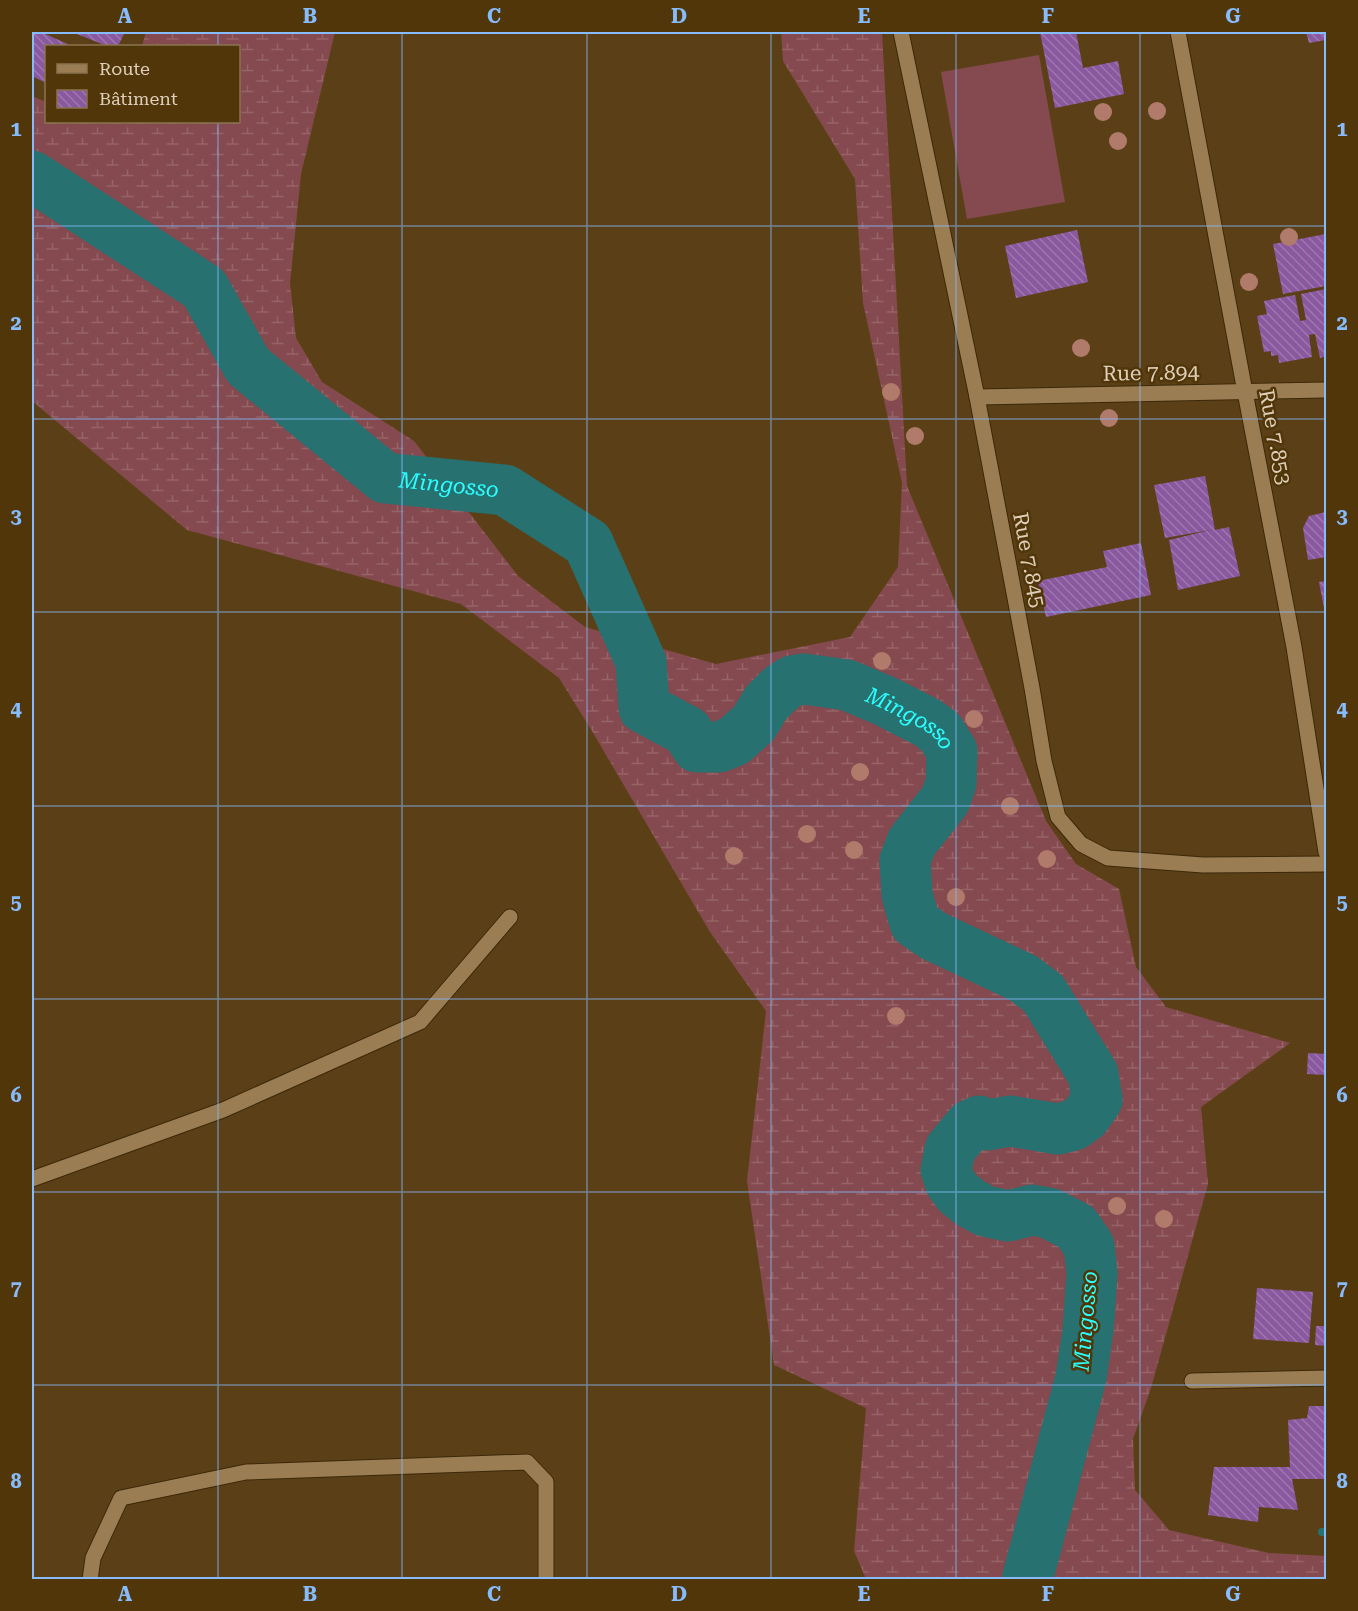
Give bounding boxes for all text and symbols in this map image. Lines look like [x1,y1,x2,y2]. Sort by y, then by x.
text: A [118,4,133,28]
text: B [303,4,317,28]
text: C [487,4,501,28]
text: D [671,4,687,28]
text: E [858,4,871,28]
text: F [1042,4,1054,28]
text: G [1225,4,1241,28]
legend [45,45,240,123]
text: Route [99,58,150,79]
text: Bâtiment [99,88,178,109]
text: 1 [10,117,22,141]
text: 1 [1336,117,1348,141]
text: 2 [10,311,22,335]
text: 2 [1336,311,1348,335]
street label: Rue 7.894 [1103,360,1200,386]
street label: Rue 7.853 [1254,387,1296,487]
water label: Mingosso [397,467,500,502]
text: 3 [10,504,22,528]
text: 3 [1336,504,1348,528]
street label: Rue 7.845 [1008,510,1050,610]
water label: Mingosso [861,682,960,754]
text: 4 [10,697,22,721]
text: 4 [1336,697,1348,721]
text: 5 [10,890,22,914]
text: 5 [1336,890,1348,914]
text: 6 [10,1083,22,1107]
text: 6 [1336,1083,1348,1107]
water label: Mingosso [1069,1270,1102,1373]
text: 7 [10,1276,22,1300]
text: 7 [1336,1276,1348,1300]
text: 8 [10,1469,22,1493]
text: 8 [1336,1469,1348,1493]
text: A [118,1582,133,1606]
text: B [303,1582,317,1606]
text: C [487,1582,501,1606]
text: D [671,1582,687,1606]
text: E [858,1582,871,1606]
text: F [1042,1582,1054,1606]
text: G [1225,1582,1241,1606]

